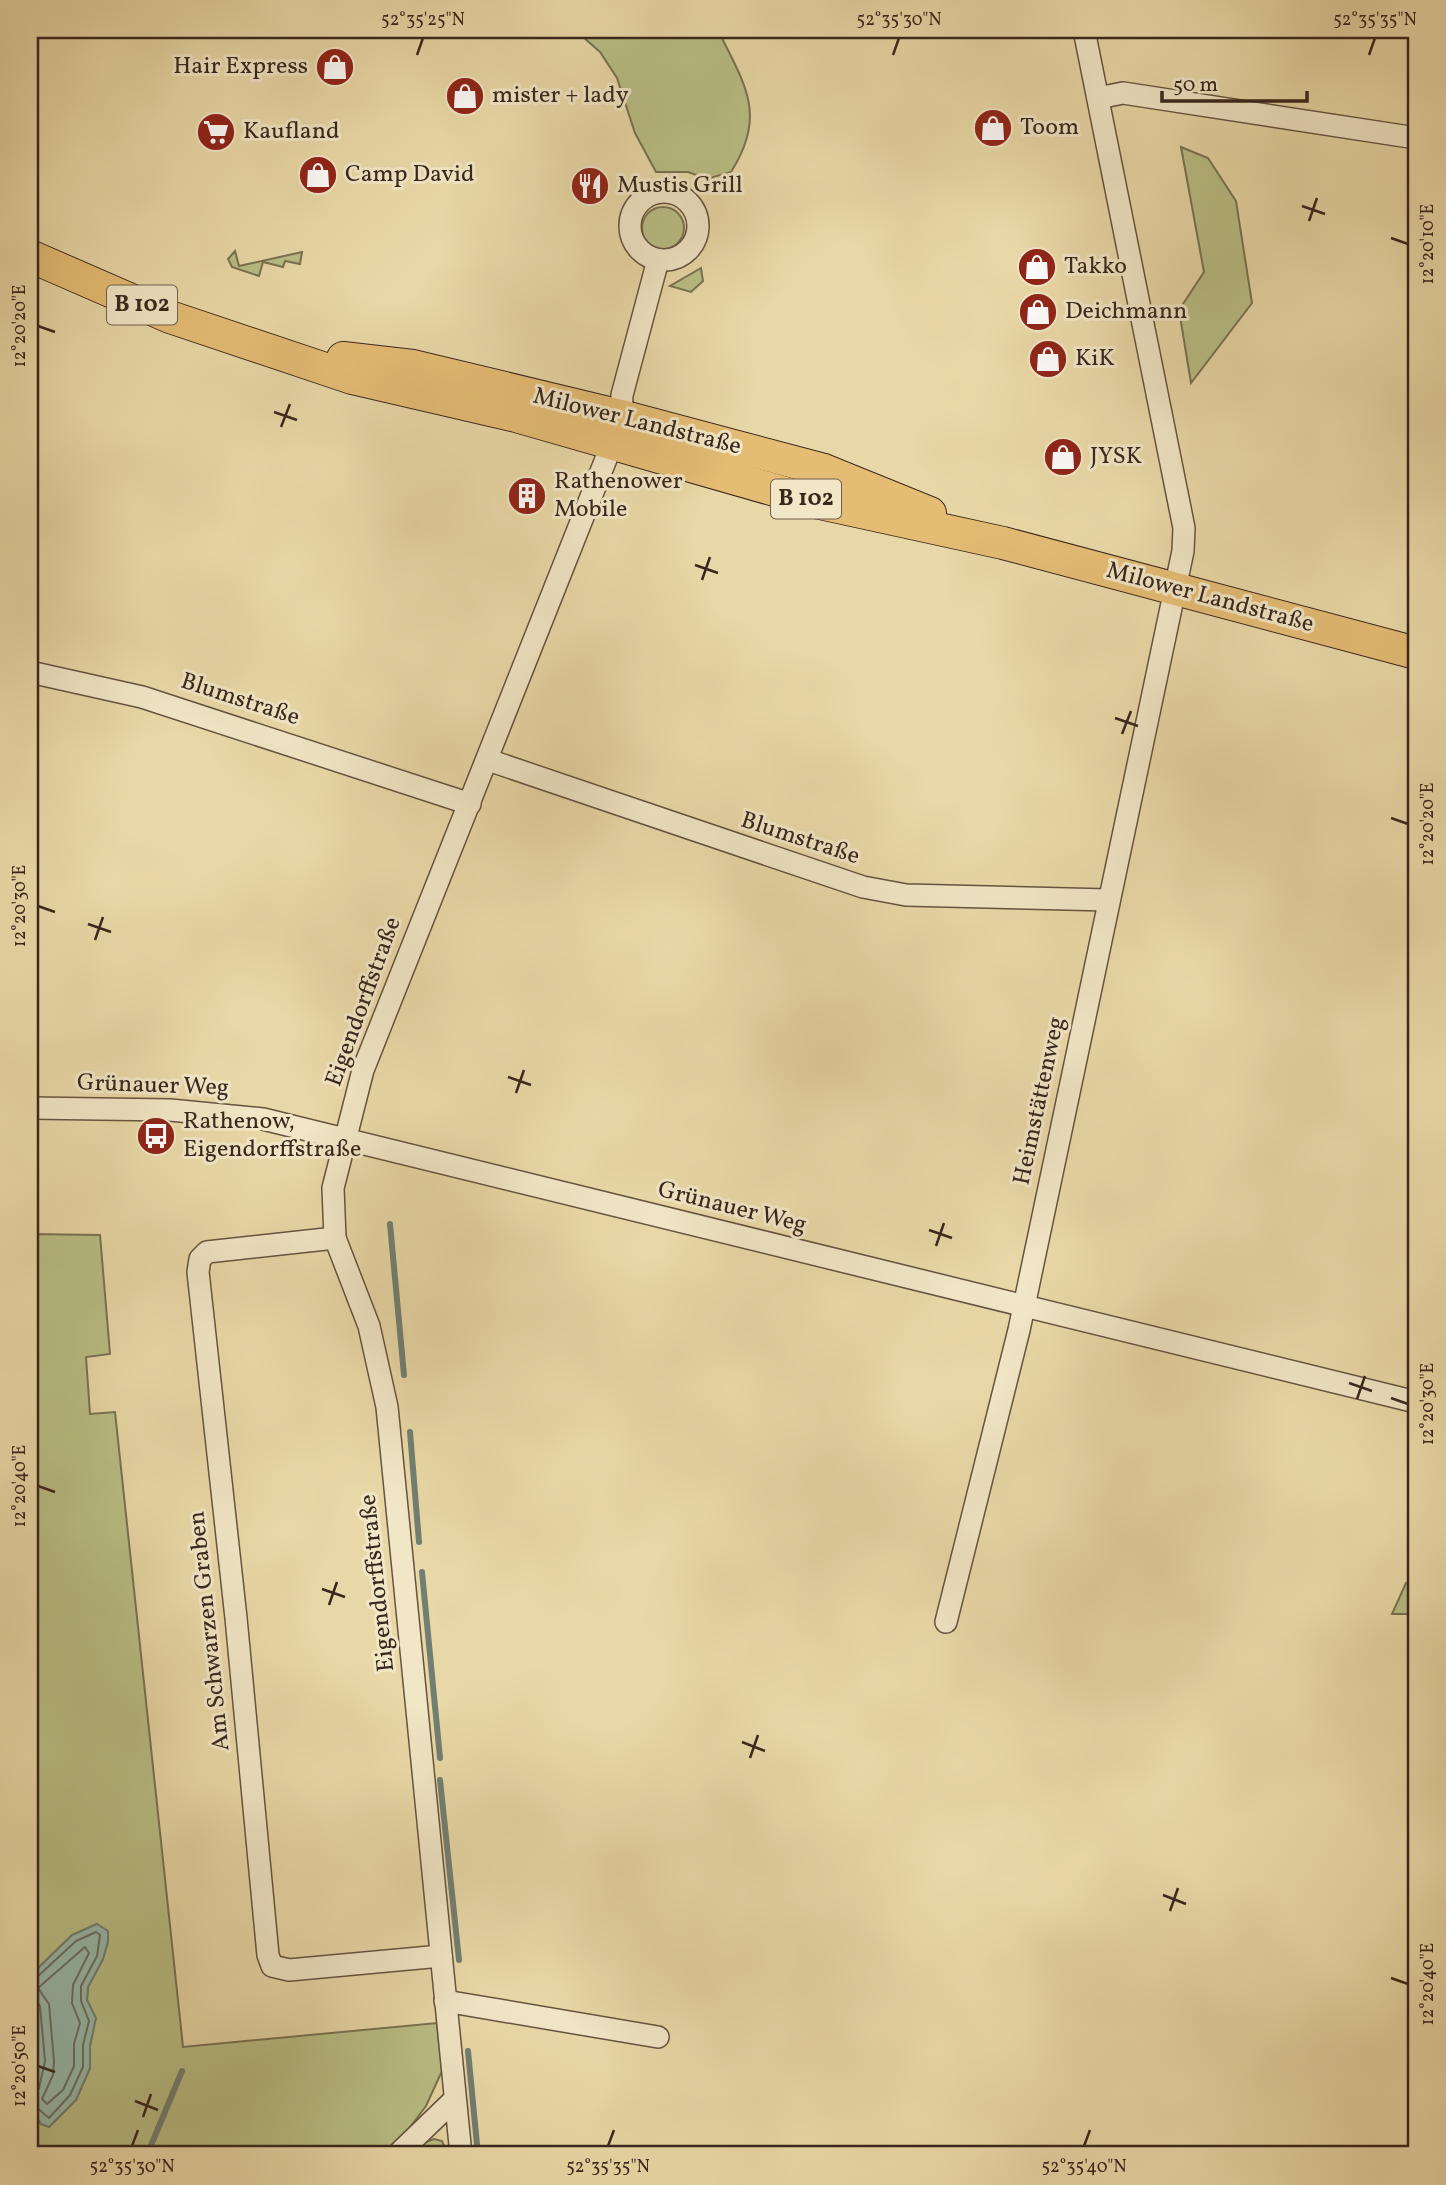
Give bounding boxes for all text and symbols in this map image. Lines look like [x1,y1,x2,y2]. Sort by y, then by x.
text: 52°35'25"N [381,8,465,33]
text: 52°35'30"N [856,8,942,33]
text: 52°35'35"N [1333,8,1417,33]
shop icon: Hair Express [314,46,356,88]
place label: Hair Express [173,50,308,84]
scale bar [1162,60,1308,104]
text: 50 m [1173,71,1218,100]
shop icon: mister + lady [444,75,486,117]
place label: mister + lady [492,79,629,113]
shop icon: Toom [972,107,1014,149]
supermarket icon: Kaufland [195,111,237,153]
place label: Toom [1020,111,1079,145]
place label: Kaufland [243,115,340,149]
shop icon: Camp David [297,154,339,196]
place label: Camp David [345,158,475,192]
restaurant icon: Mustis Grill [569,165,611,207]
place label: Mustis Grill [617,169,743,203]
text: 12°20'10"E [1416,203,1441,284]
shop icon: Takko [1016,246,1058,288]
place label: Takko [1064,250,1127,284]
text: 12°20'20"E [8,284,33,368]
road number: B 102 [107,286,177,324]
shop icon: Deichmann [1017,291,1059,333]
place label: Deichmann [1065,295,1187,329]
shop icon: KiK [1027,338,1069,380]
place label: KiK [1075,342,1115,376]
street label: Milower Landstraße [529,380,745,464]
shop icon: JYSK [1042,436,1084,478]
place label: JYSK [1090,440,1142,474]
place label: Rathenower Mobile [554,465,683,527]
building icon: Rathenower Mobile [506,475,548,517]
road number: B 102 [771,480,841,519]
street label: Milower Landstraße [1102,554,1318,642]
street label: Blumstraße [176,665,304,735]
text: 12°20'20"E [1416,782,1441,866]
street label: Blumstraße [736,804,864,874]
text: 12°20'30"E [8,864,33,947]
street label: Eigendorffstraße [318,912,410,1092]
street label: Heimstättenweg [1006,1014,1074,1188]
street label: Grünauer Weg [76,1066,230,1106]
place label: Rathenow, Eigendorffstraße [183,1105,361,1167]
bus stop icon: Rathenow, Eigendorffstraße [135,1115,177,1157]
street label: Grünauer Weg [654,1173,810,1243]
text: 12°20'30"E [1416,1362,1441,1445]
text: 12°20'40"E [8,1444,33,1527]
street label: Eigendorffstraße [352,1493,404,1673]
street label: Am Schwarzen Graben [180,1509,240,1753]
text: 12°20'40"E [1416,1942,1441,2025]
text: 12°20'50"E [8,2025,33,2107]
text: 52°35'30"N [89,2155,175,2180]
text: 52°35'35"N [566,2155,650,2180]
text: 52°35'40"N [1041,2155,1127,2180]

